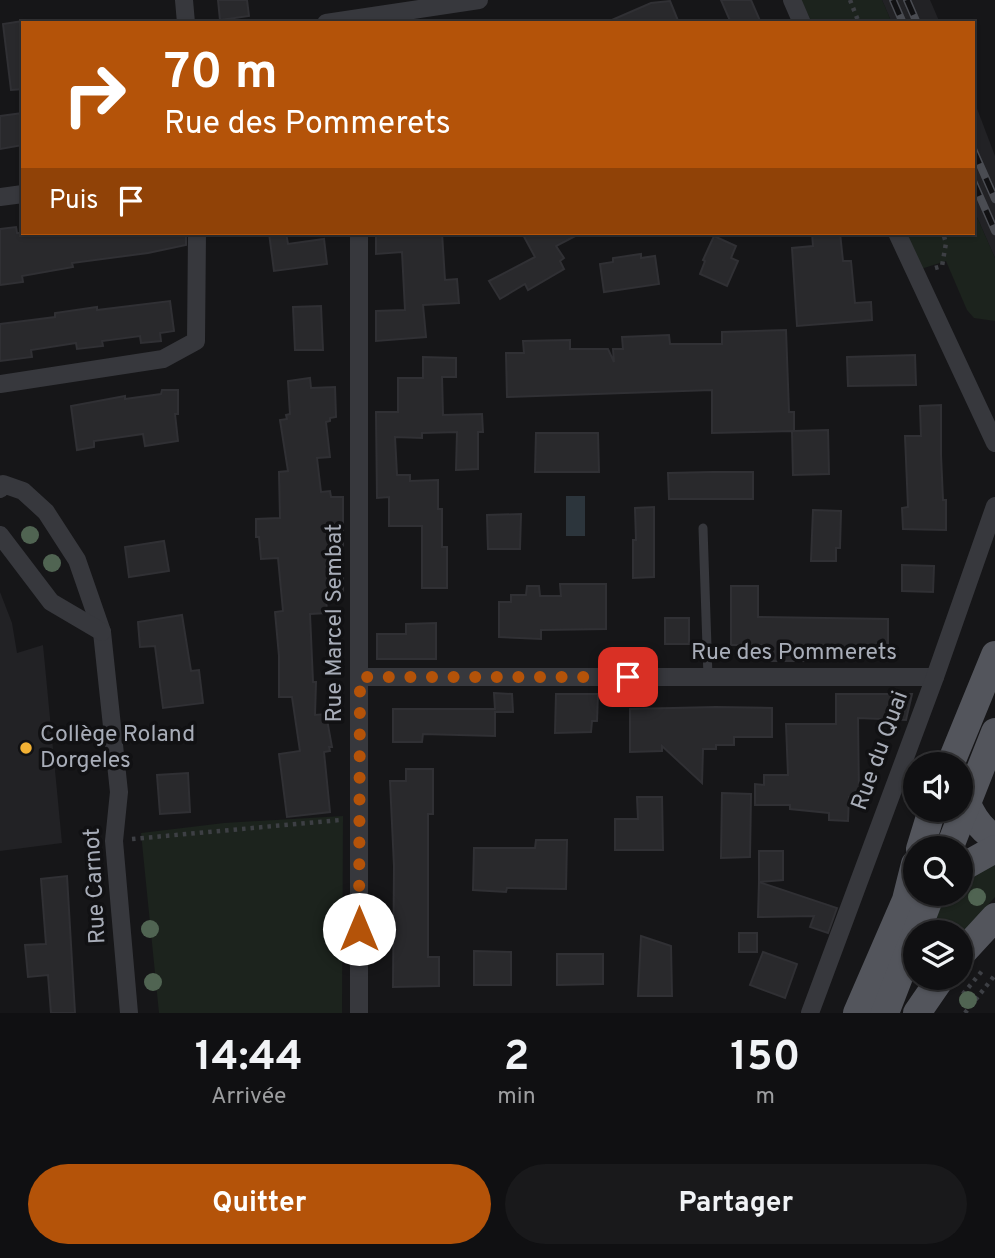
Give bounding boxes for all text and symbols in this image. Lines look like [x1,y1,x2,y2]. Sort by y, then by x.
text: 70 m [164,44,278,106]
icon: right [49,49,140,140]
text: Rue des Pommerets [164,105,451,145]
icon: arrive [112,182,150,220]
text: Puis [49,185,98,218]
street label: Rue Marcel Sembat [321,524,350,722]
street label: Rue des Pommerets [691,639,897,668]
pin [598,647,658,707]
icon: arrive [609,658,647,696]
street label: Rue du Quai [846,687,916,815]
place label: Collège Roland Dorgeles [40,721,195,776]
marker: Collège Roland Dorgeles [18,740,34,756]
map controls [903,752,973,990]
button: sound [903,752,973,822]
street label: Rue Carnot [78,827,114,945]
button: search [903,836,973,906]
position arrow [322,892,396,966]
button: layers [903,920,973,990]
text: 14:44 [195,1032,303,1085]
text: 2 [504,1032,529,1085]
text: 150 [730,1032,800,1085]
text: Arrivée [211,1083,286,1112]
text: min [497,1083,536,1112]
text: m [756,1083,775,1112]
button: Quitter [28,1164,491,1244]
button: Partager [505,1164,967,1244]

